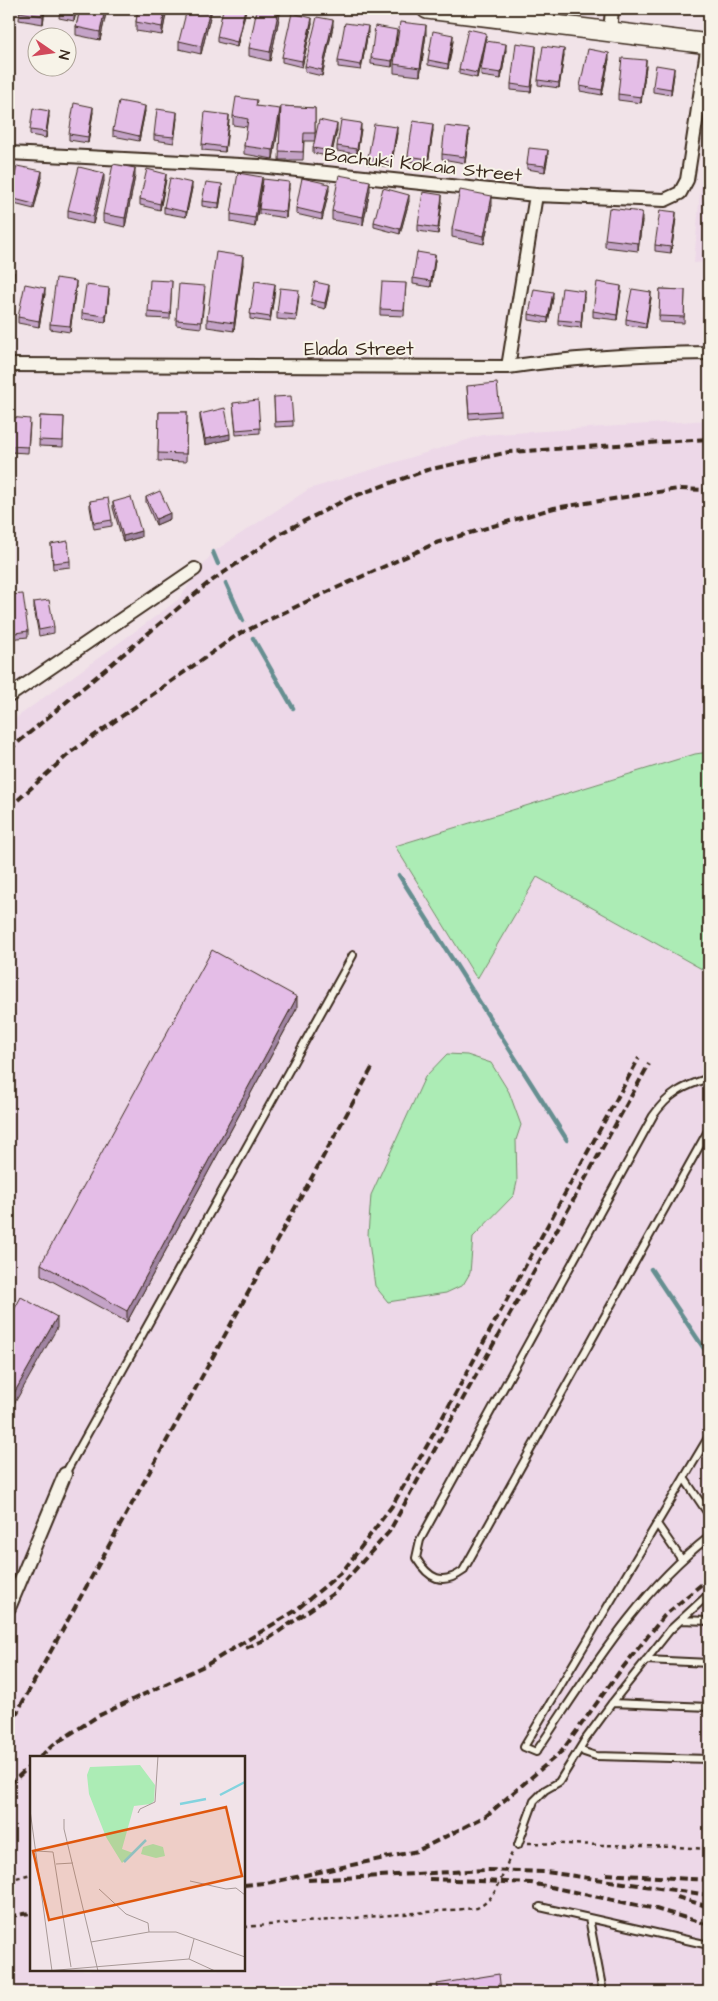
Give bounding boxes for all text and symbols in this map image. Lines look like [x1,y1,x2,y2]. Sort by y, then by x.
north arrow [28,28,78,78]
text: N [53,48,74,61]
street label: Bachuki Kokaia Street [323,142,523,189]
street label: Elada Street [304,336,414,363]
inset map [30,1756,245,1971]

